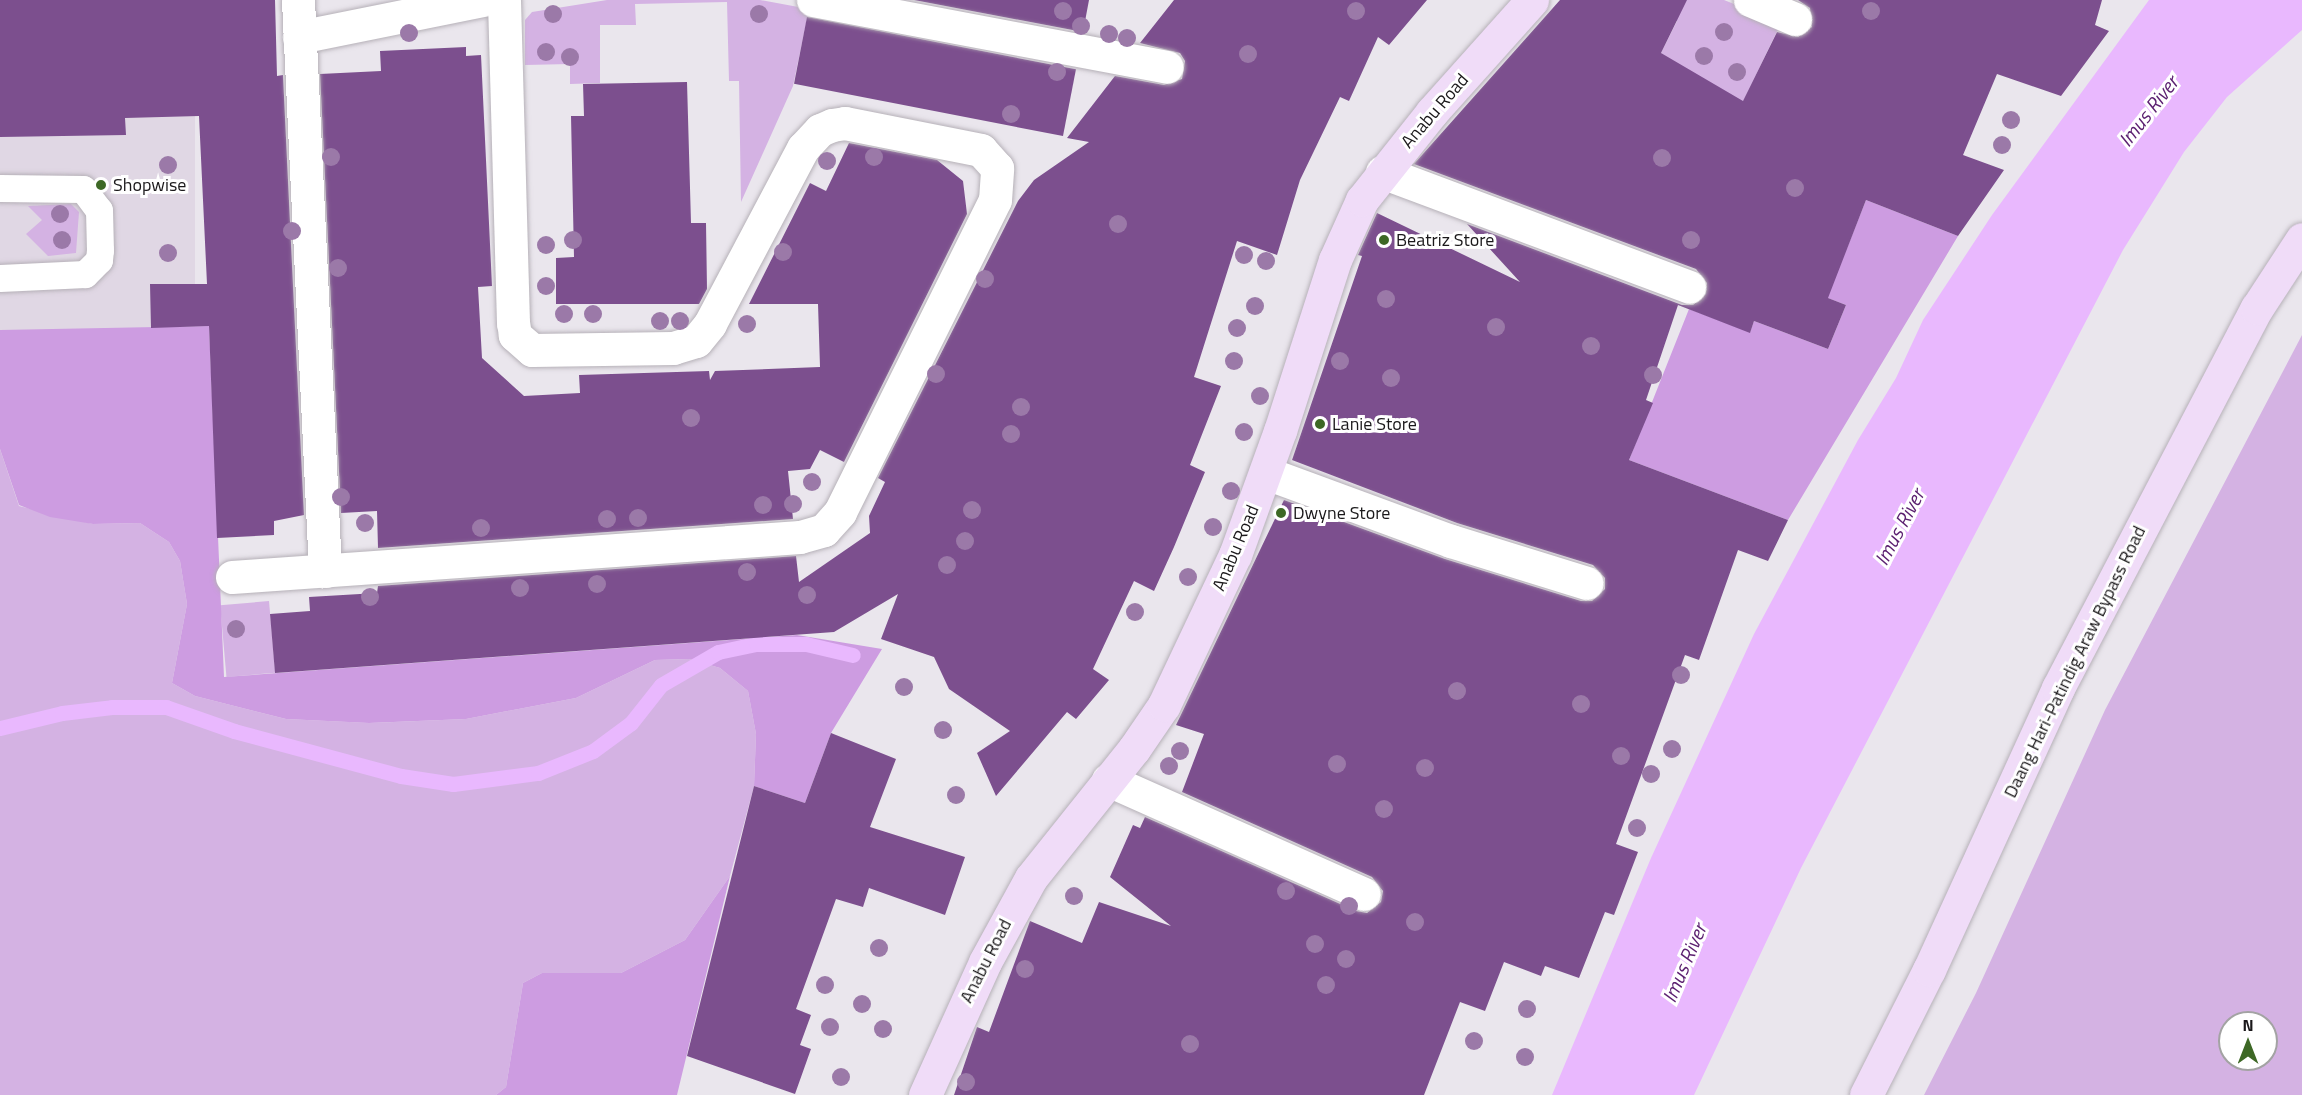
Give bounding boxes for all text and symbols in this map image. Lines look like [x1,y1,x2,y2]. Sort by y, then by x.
street label: Anabu Road [1397,69,1473,153]
water label: Imus River [2113,71,2183,151]
place label: Shopwise [113,174,186,196]
marker: Shopwise [94,178,108,192]
place label: Beatriz Store [1396,229,1494,251]
marker: Beatriz Store [1377,233,1391,247]
place label: Lanie Store [1332,413,1417,435]
marker: Lanie Store [1313,417,1327,431]
water label: Imus River [1869,485,1929,569]
street label: Anabu Road [1208,502,1264,594]
place label: Dwyne Store [1293,502,1390,524]
marker: Dwyne Store [1274,506,1288,520]
street label: Daang Hari-Patindig Araw Bypass Road [2000,523,2150,801]
street label: Anabu Road [956,915,1016,1007]
water label: Imus River [1657,920,1711,1006]
north arrow [2218,1011,2278,1071]
text: N [2242,1013,2254,1037]

